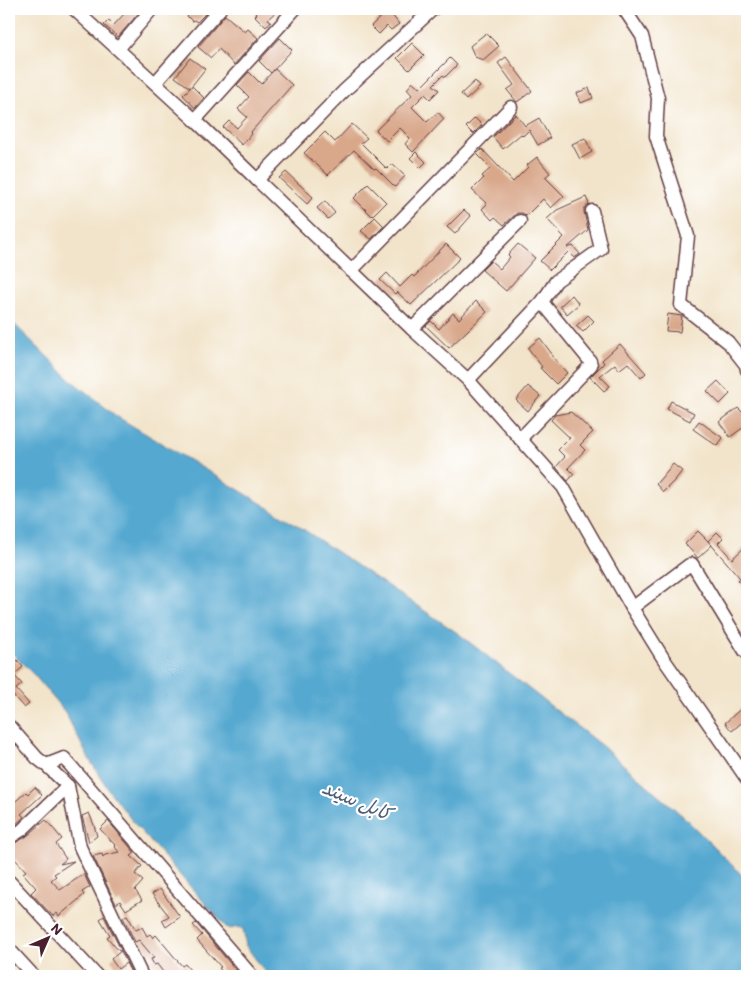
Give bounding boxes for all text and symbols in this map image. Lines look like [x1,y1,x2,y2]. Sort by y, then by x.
water label: کابل سيند [319,776,398,827]
north arrow [22,912,72,962]
text: N [47,920,66,939]

